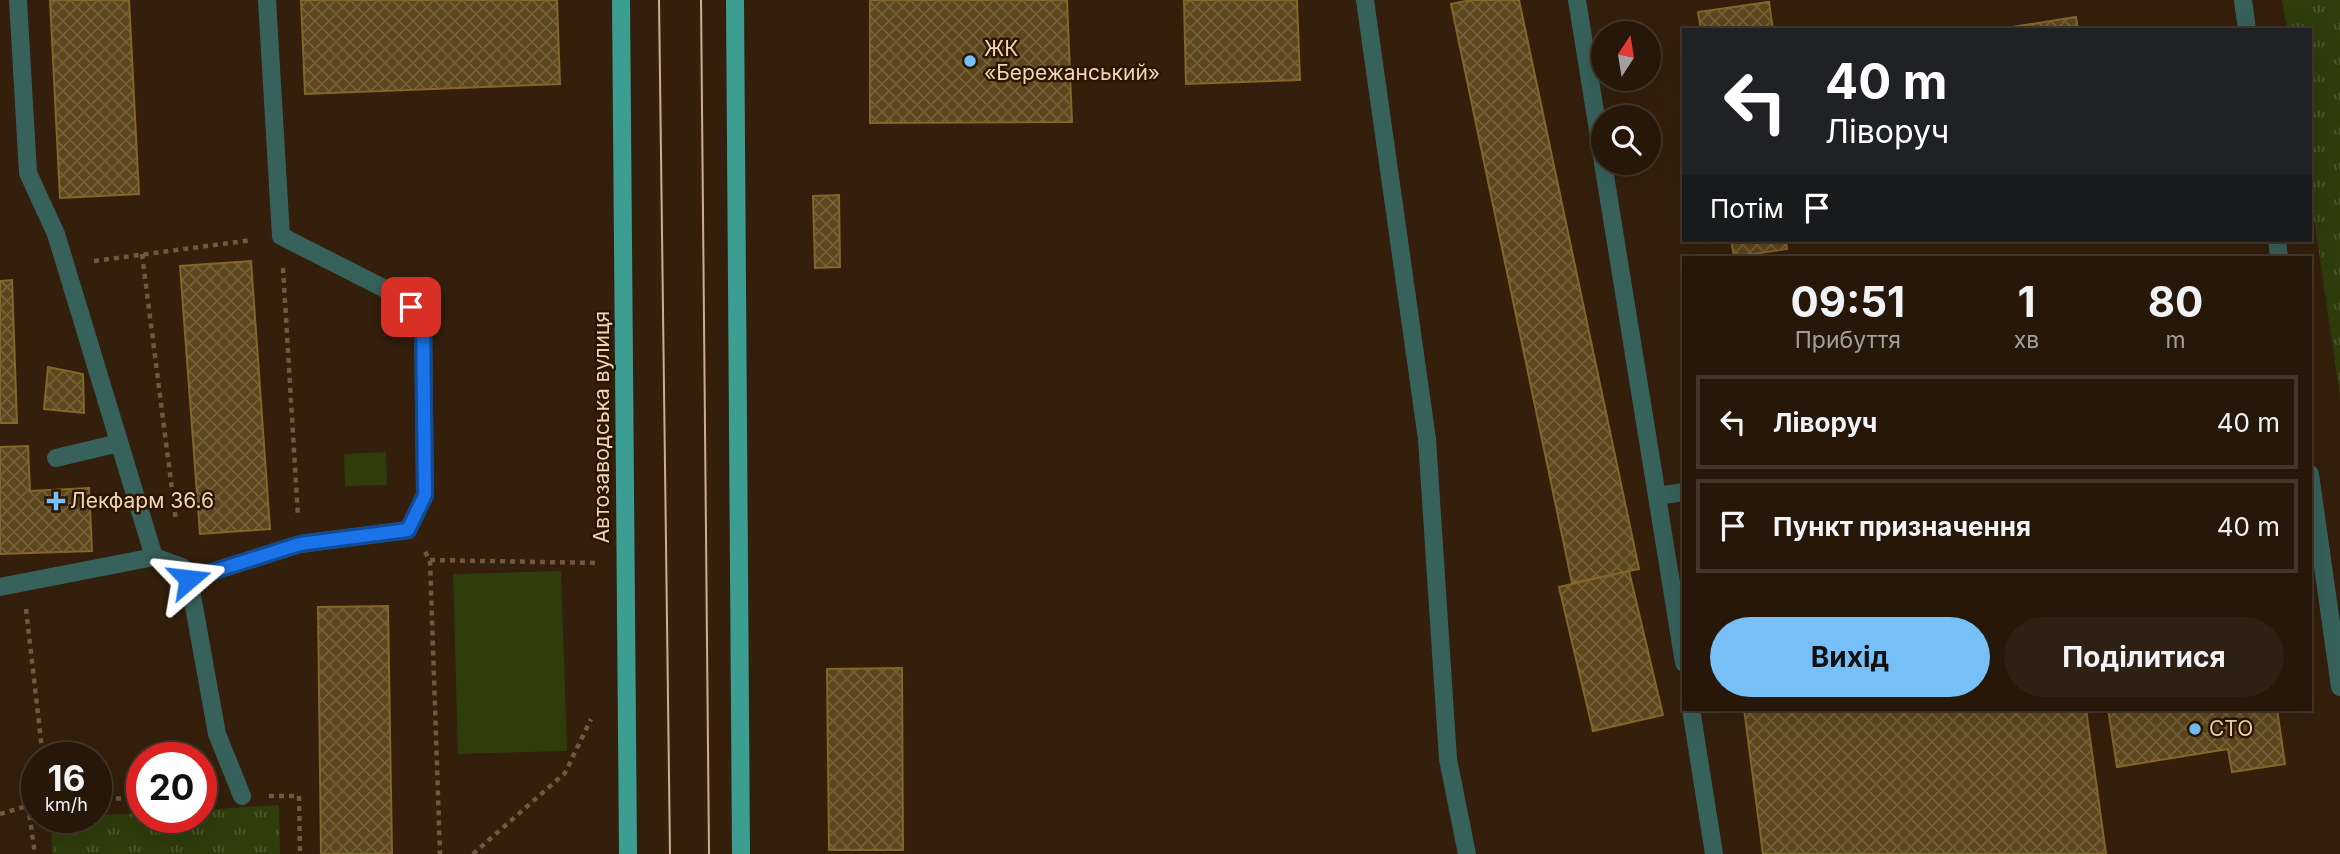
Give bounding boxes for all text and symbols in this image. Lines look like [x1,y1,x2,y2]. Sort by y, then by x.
north arrow [1591,21,1661,91]
map controls [1591,21,1661,175]
place label: ЖК «Бережанський» [984,36,1160,85]
text: 40 m [1825,52,1948,111]
marker: ЖК «Бережанський» [962,53,978,69]
icon: left [1710,56,1801,147]
button: search [1591,105,1661,175]
text: Ліворуч [1825,112,1949,151]
icon: arrive [1798,189,1836,227]
text: Потім [1710,193,1784,224]
text: 09:51 [1791,276,1905,327]
text: 1 [2017,276,2036,327]
text: 80 [2148,276,2203,327]
pin [381,277,441,337]
icon: arrive [392,288,430,326]
street label: Автозаводська вулиця [589,311,614,543]
text: Прибуття [1795,326,1901,354]
text: хв [2014,326,2039,354]
text: m [2166,326,2186,354]
icon: left [1714,403,1752,441]
text: Ліворуч [1773,407,1877,438]
text: 40 m [2217,407,2280,438]
place label: Лекфарм 36.6 [70,488,214,513]
marker: Лекфарм 36.6 [48,493,64,509]
icon: arrive [1714,507,1752,545]
text: Пункт призначення [1773,511,2031,542]
text: 40 m [2217,511,2280,542]
position arrow [152,542,226,616]
button: Вихід [1710,617,1990,697]
button: Поділитися [2004,617,2284,697]
place label: СТО [2209,716,2253,741]
marker: СТО [2187,721,2203,737]
speed limit sign: 20 [126,742,217,833]
text: 16 [48,757,85,799]
text: km/h [45,794,88,815]

